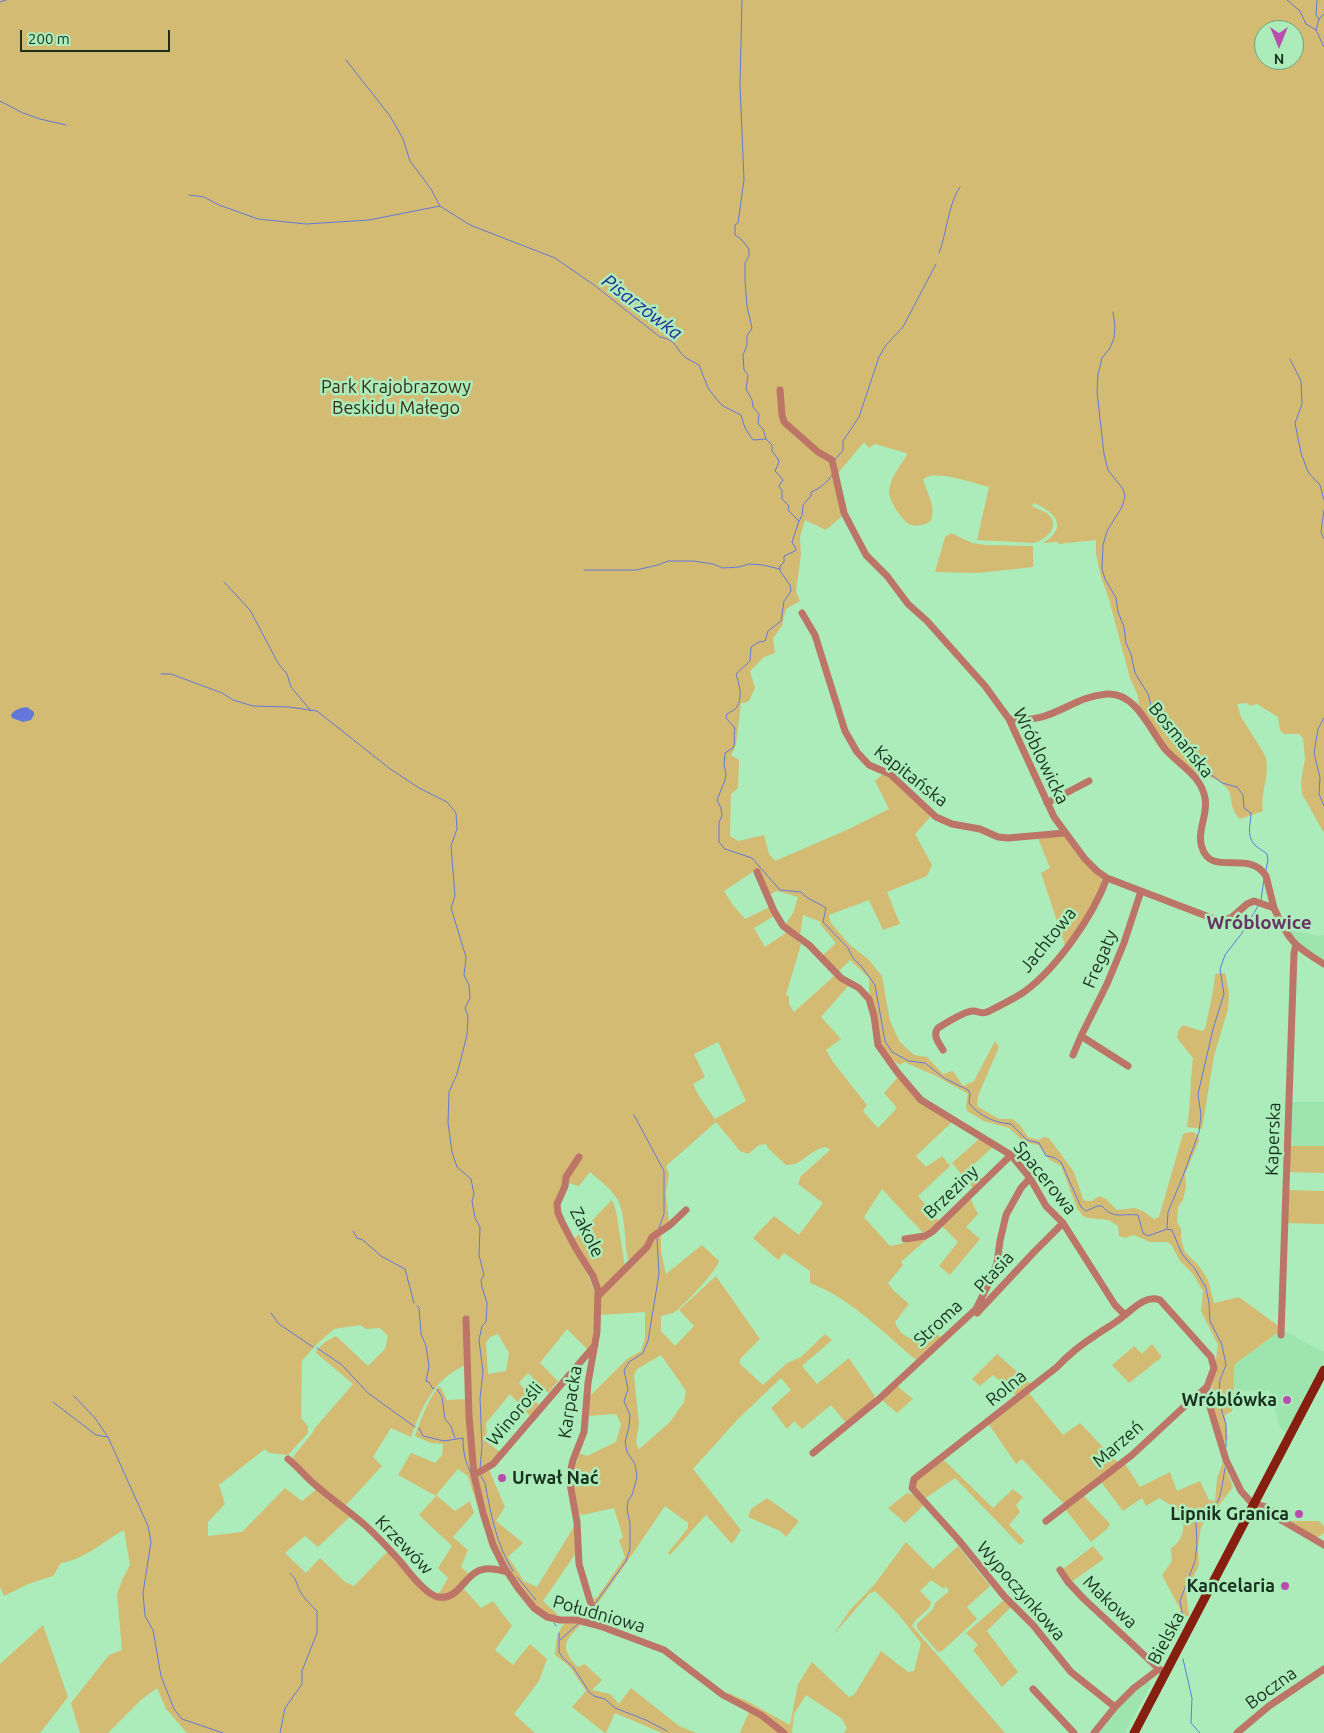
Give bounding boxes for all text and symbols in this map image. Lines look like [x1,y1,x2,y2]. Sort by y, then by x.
scale bar [22,20,172,52]
north arrow [1254,20,1304,70]
text: 200 m [28,30,70,47]
text: N [1274,51,1284,67]
water label: Pisarzówka [597,269,687,345]
park label: Park Krajobrazowy Beskidu Małego [321,376,471,418]
street label: Bosmańska [1144,698,1218,782]
street label: Wróblowicka [1008,704,1074,808]
street label: Kapitańska [870,740,952,812]
street label: Jachtowa [1015,903,1081,977]
district label: Wróblowice [1206,912,1312,934]
street label: Fregaty [1078,927,1122,991]
street label: Kaperska [1261,1102,1285,1176]
street label: Spacerowa [1009,1137,1081,1219]
street label: Brzeziny [919,1161,983,1223]
street label: Zakole [565,1203,609,1261]
street label: Ptasia [970,1247,1018,1297]
street label: Stroma [909,1295,967,1351]
street label: Karpacka [554,1364,586,1440]
street label: Rolna [981,1365,1031,1411]
street label: Winorośli [482,1378,548,1450]
place label: Wróblówka [1181,1389,1277,1411]
marker: Wróblówka [1281,1394,1293,1406]
street label: Marzeń [1088,1416,1148,1472]
place label: Urwał Nać [512,1467,599,1489]
marker: Urwał Nać [496,1472,508,1484]
place label: Lipnik Granica [1170,1503,1289,1525]
marker: Lipnik Granica [1293,1508,1305,1520]
street label: Krzewów [370,1511,438,1579]
street label: Wypoczynkowa [972,1537,1070,1645]
street label: Makowa [1078,1571,1142,1633]
place label: Kancelaria [1186,1575,1275,1597]
marker: Kancelaria [1279,1580,1291,1592]
street label: Południowa [550,1591,648,1637]
street label: Bielska [1143,1608,1189,1668]
street label: Boczna [1241,1662,1301,1714]

